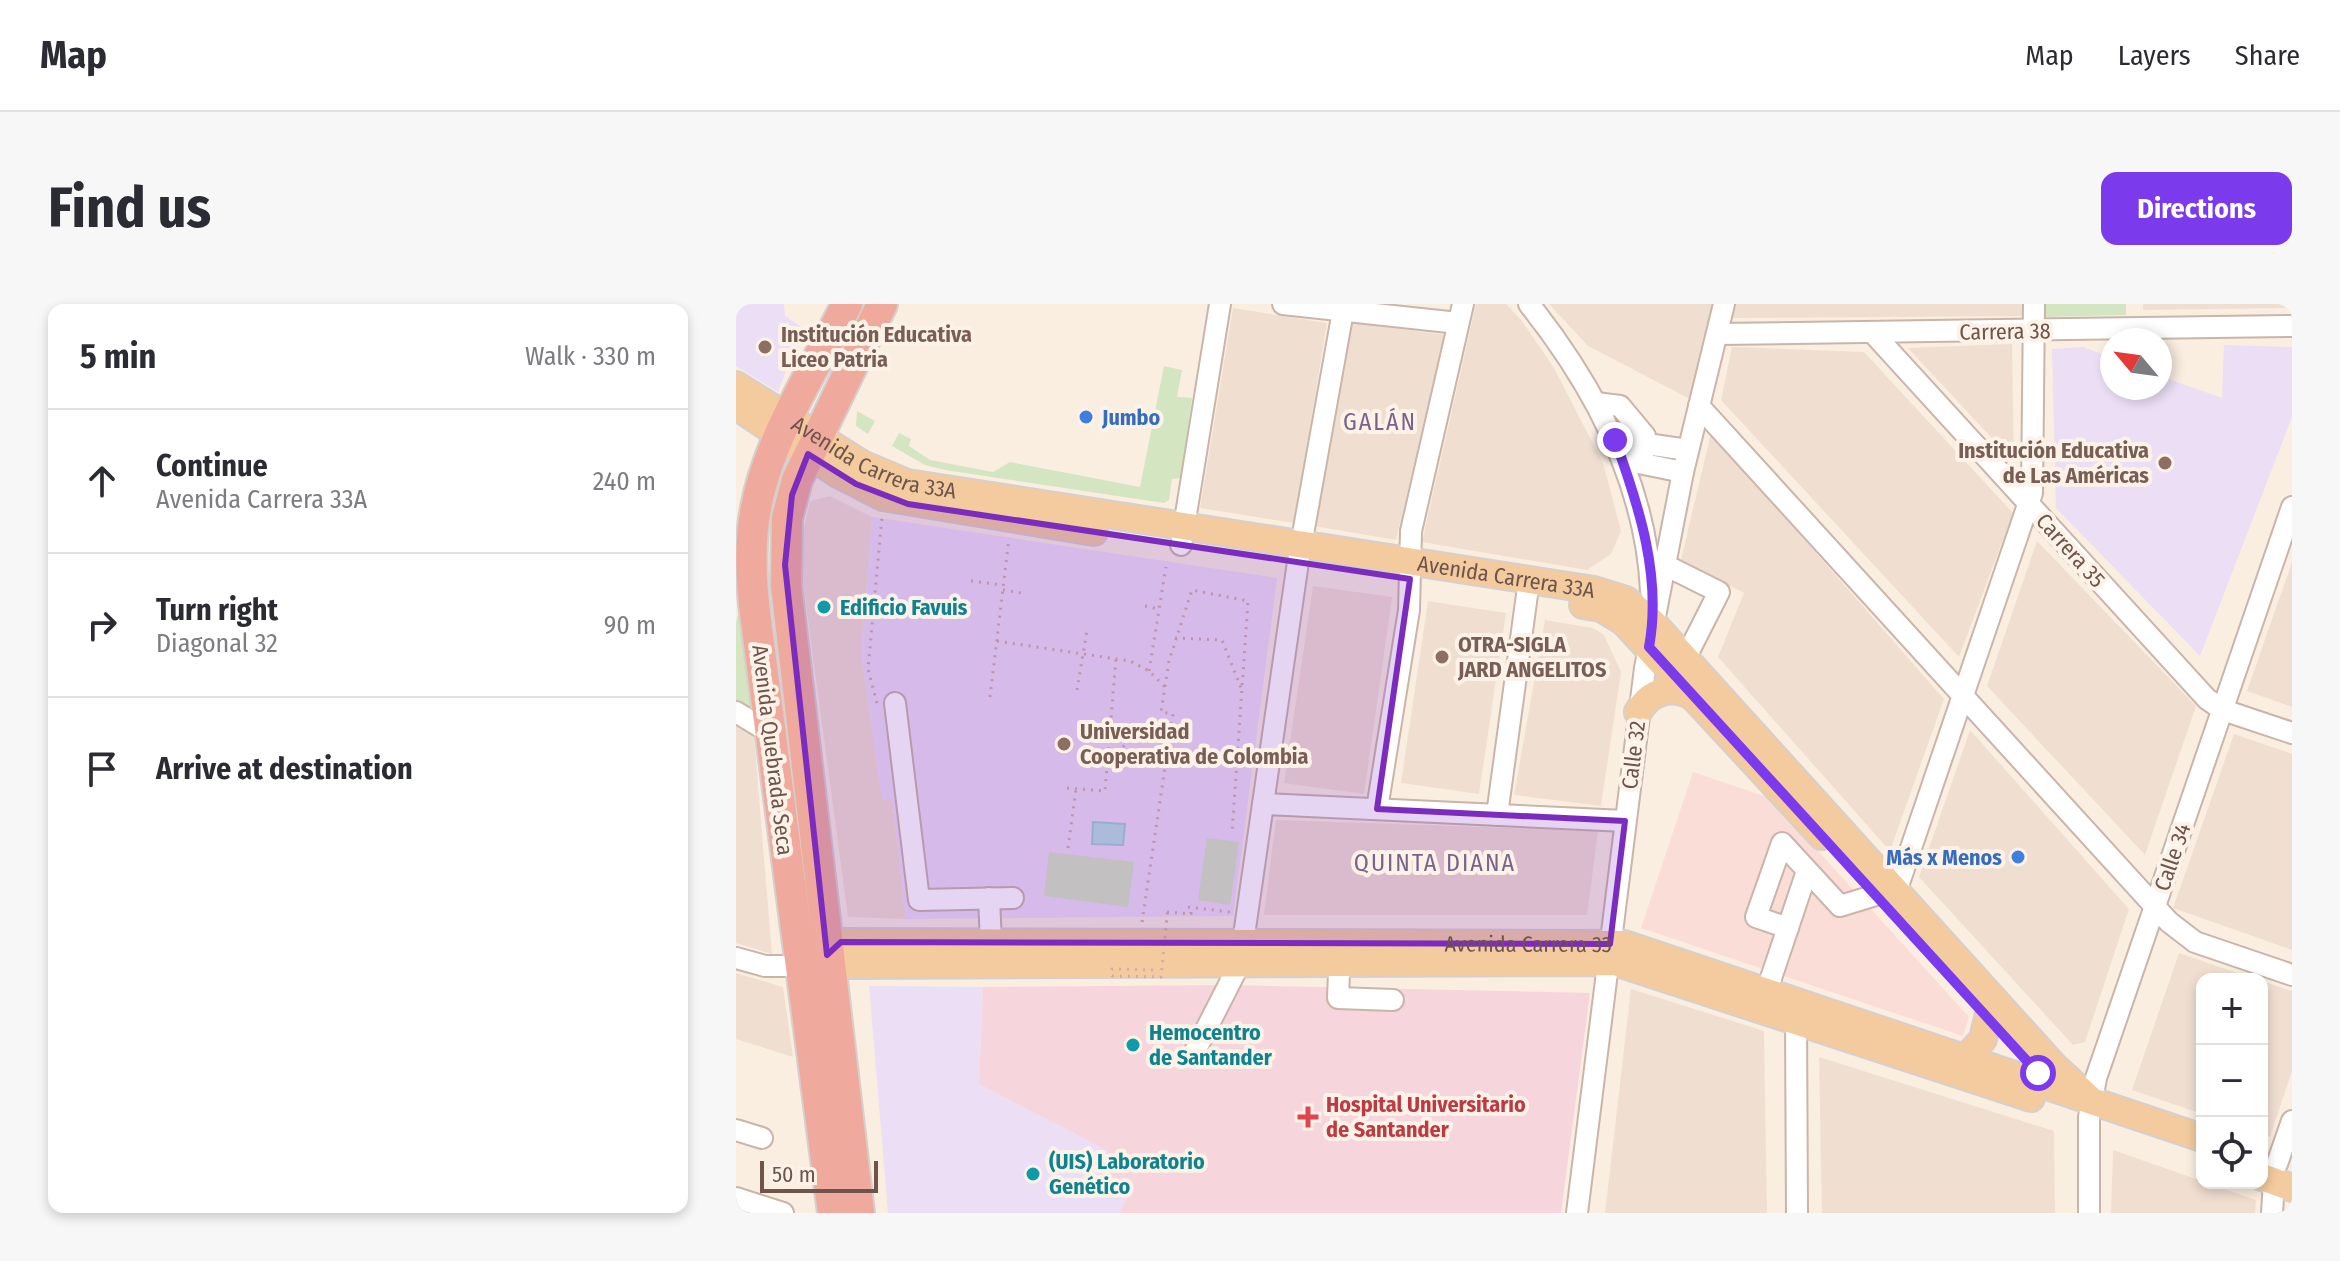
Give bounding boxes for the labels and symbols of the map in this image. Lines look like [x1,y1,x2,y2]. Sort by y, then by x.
street label: Carrera 38 [1959,317,2051,346]
place label: Institución Educativa Liceo Patria [781,321,972,373]
north arrow [2100,328,2172,400]
marker: Institución Educativa Liceo Patria [756,338,774,356]
place label: Jumbo [1101,404,1161,431]
district label: GALÁN [1343,407,1417,436]
marker: Jumbo [1077,408,1095,426]
street label: Avenida Carrera 33A [787,410,959,505]
route end [1597,422,1633,458]
place label: Institución Educativa de Las Américas [1958,437,2149,489]
marker: Institución Educativa de Las Américas [2156,454,2174,472]
street label: Carrera 35 [2030,508,2111,593]
street label: Avenida Carrera 33A [1416,550,1597,604]
place label: Edificio Favuis [840,594,968,621]
marker: Edificio Favuis [815,598,833,616]
place label: OTRA-SIGLA JARD ANGELITOS [1457,631,1606,683]
street label: Avenida Quebrada Seca [746,643,799,857]
marker: OTRA-SIGLA JARD ANGELITOS [1433,648,1451,666]
place label: Universidad Cooperativa de Colombia [1080,718,1309,770]
street label: Calle 32 [1616,719,1651,791]
marker: Universidad Cooperativa de Colombia [1055,735,1073,753]
street label: Calle 34 [2148,820,2197,894]
place label: Más x Menos [1886,844,2002,871]
marker: Más x Menos [2009,848,2027,866]
district label: QUINTA DIANA [1354,849,1516,877]
street label: Avenida Carrera 33 [1445,931,1612,958]
place label: Hemocentro de Santander [1149,1019,1273,1071]
marker: Hemocentro de Santander [1124,1036,1142,1054]
route start [2020,1055,2056,1091]
place label: Hospital Universitario de Santander [1326,1091,1526,1143]
marker: Hospital Universitario de Santander [1297,1106,1319,1128]
place label: (UIS) Laboratorio Genético [1049,1148,1205,1200]
scale bar [760,1157,878,1193]
marker: (UIS) Laboratorio Genético [1024,1165,1042,1183]

